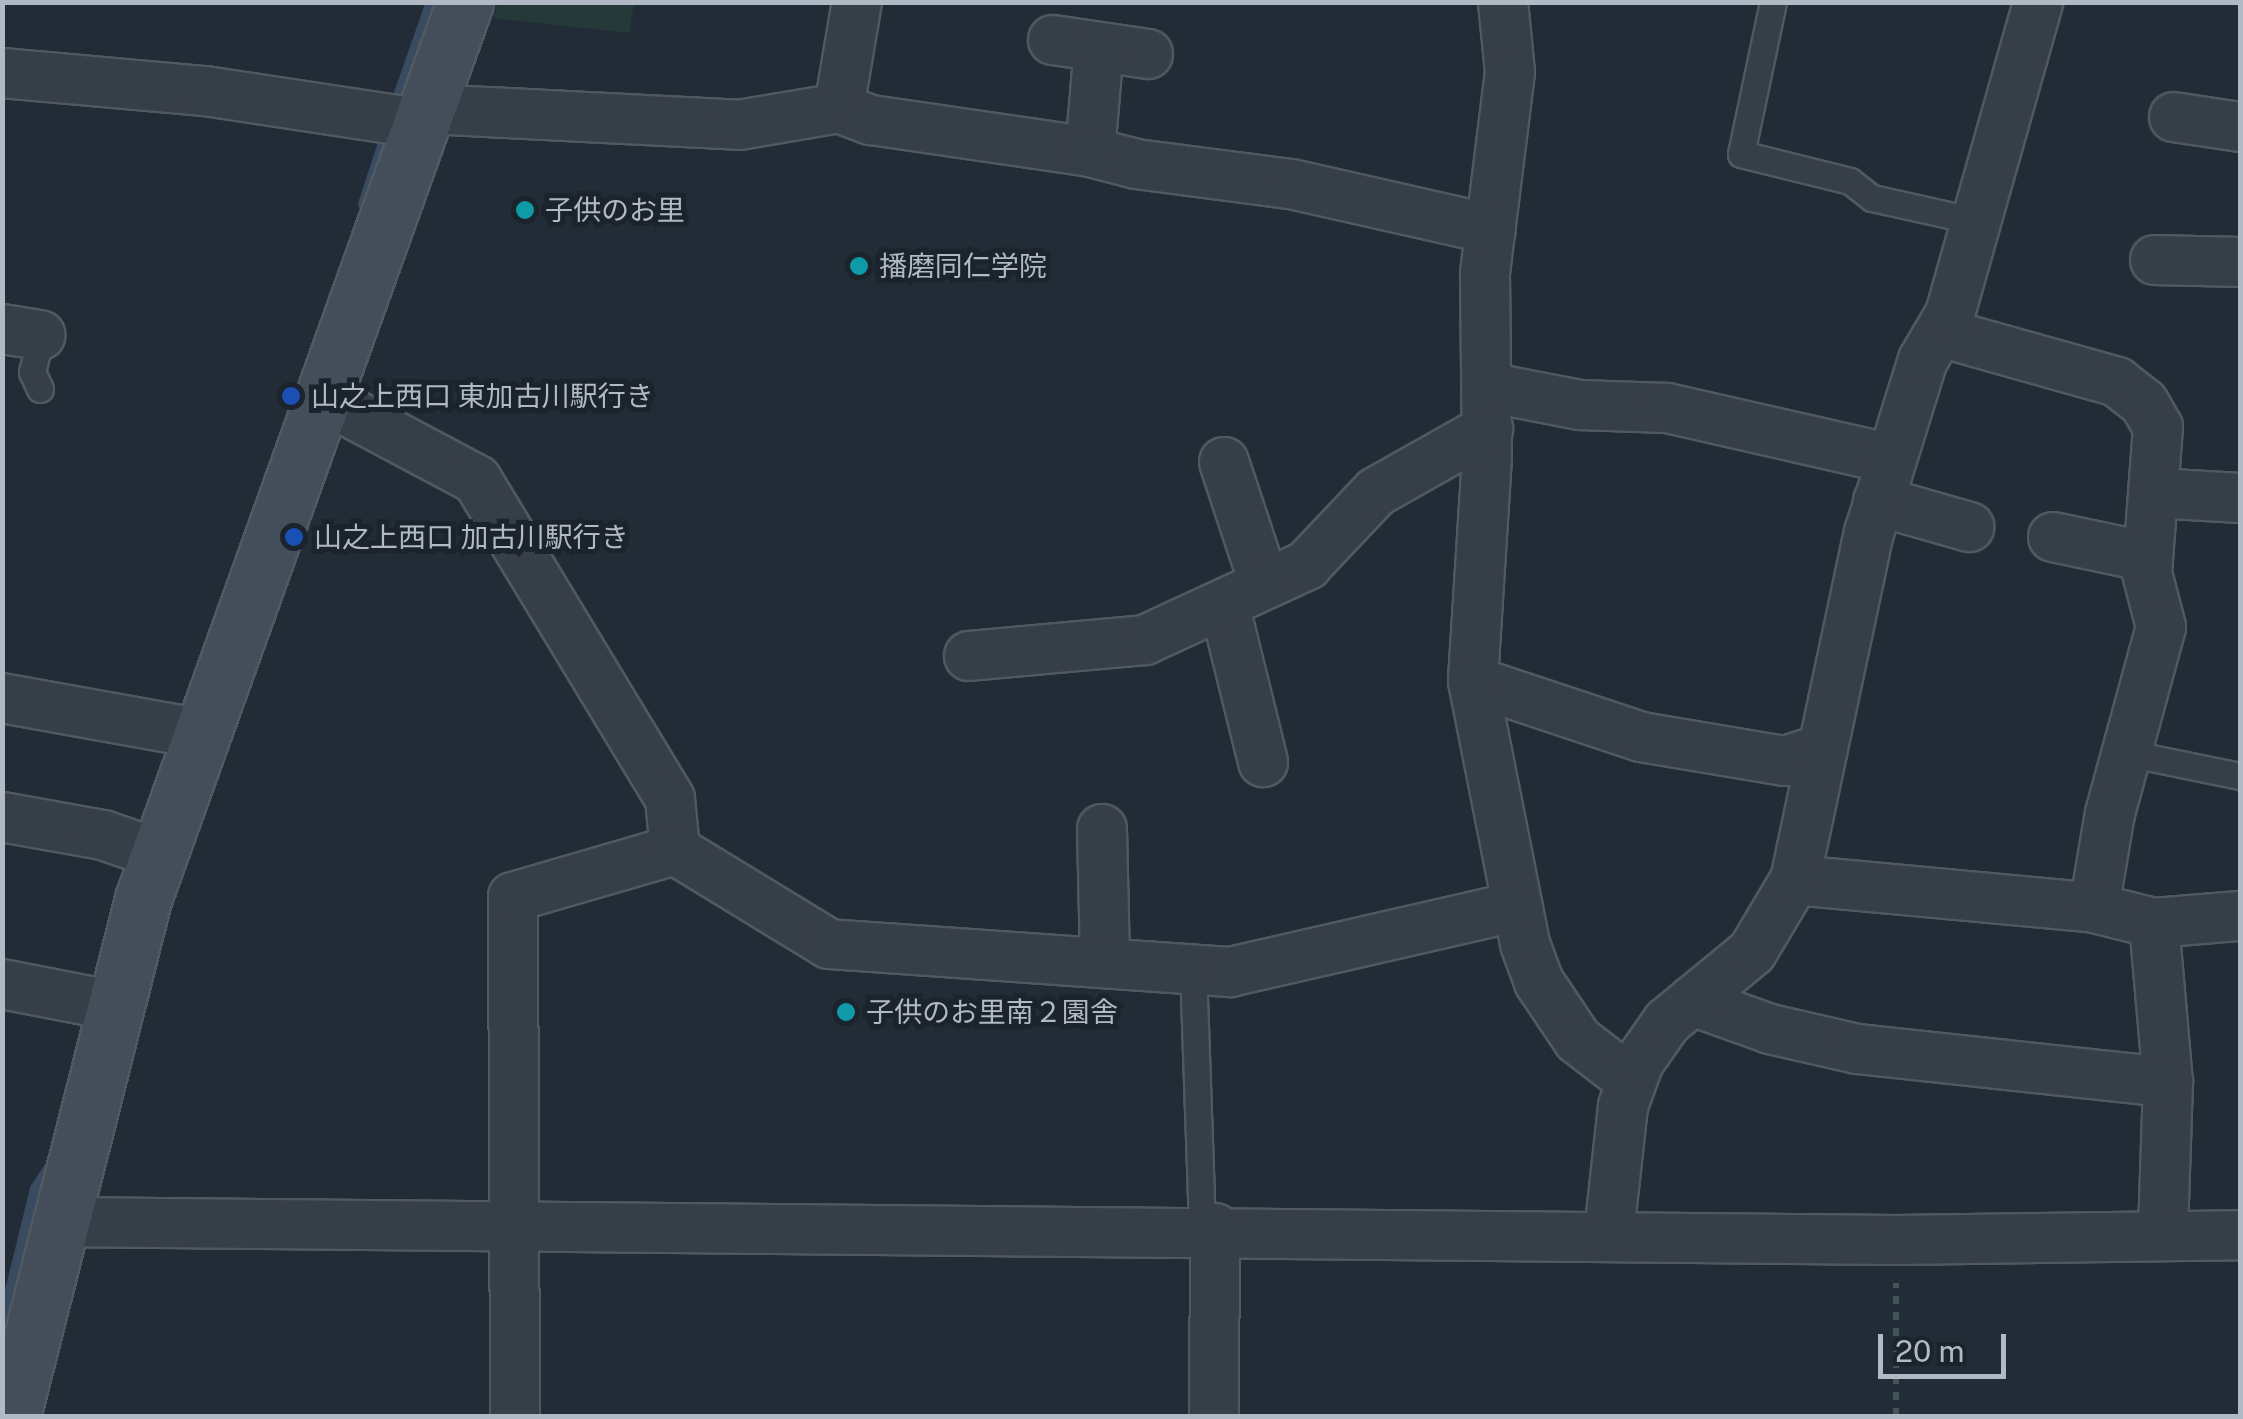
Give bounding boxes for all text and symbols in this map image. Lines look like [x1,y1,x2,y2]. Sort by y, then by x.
place label: 子供のお里 [545,193,685,227]
marker: 子供のお里 [514,199,536,221]
place label: 播磨同仁学院 [879,249,1047,283]
marker: 播磨同仁学院 [848,255,870,277]
place label: 山之上西口 東加古川駅行き [311,379,654,413]
marker: 山之上西口 東加古川駅行き [280,385,302,407]
place label: 山之上西口 加古川駅行き [314,520,629,554]
marker: 山之上西口 加古川駅行き [283,526,305,548]
place label: 子供のお里南２園舎 [866,995,1118,1029]
marker: 子供のお里南２園舎 [835,1001,857,1023]
scale bar [1883,1314,2010,1376]
text: 20 m [1895,1333,1964,1369]

